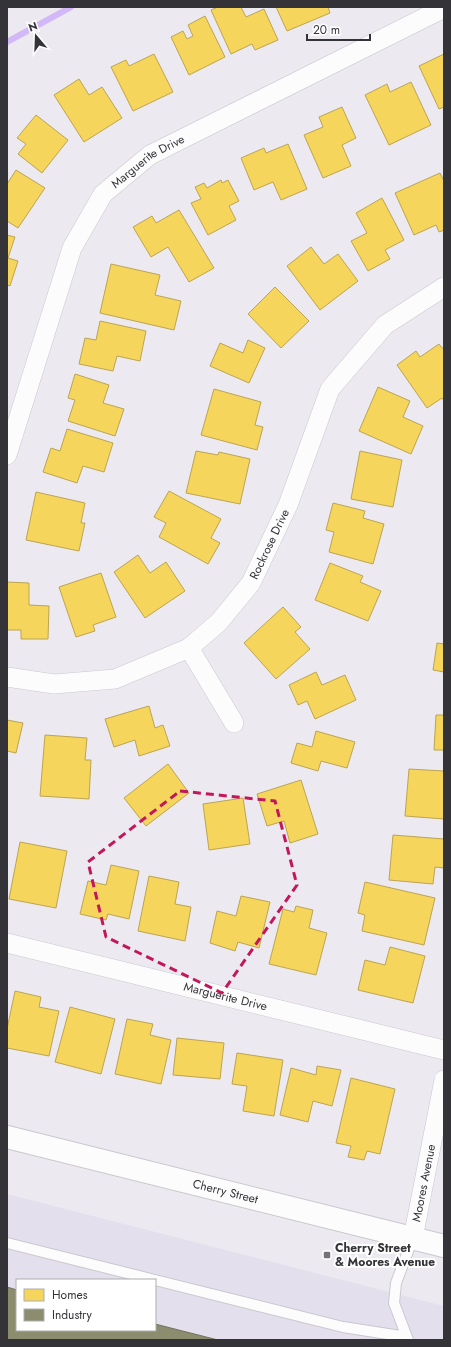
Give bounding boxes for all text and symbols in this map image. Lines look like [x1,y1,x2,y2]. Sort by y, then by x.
north arrow [16,16,56,56]
scale bar [307,16,370,42]
text: N [26,18,39,36]
text: 20 m [313,21,340,39]
street label: Marguerite Drive [107,130,187,193]
street label: Rockrose Drive [245,506,294,583]
street label: Marguerite Drive [182,978,269,1015]
street label: Moores Avenue [407,1143,440,1223]
street label: Cherry Street [191,1175,260,1208]
place label: Cherry Street & Moores Avenue [335,1239,435,1271]
marker: Cherry Street & Moores Avenue [322,1250,332,1260]
legend [16,1279,156,1331]
text: Homes [52,1286,88,1304]
text: Industry [52,1306,93,1324]

